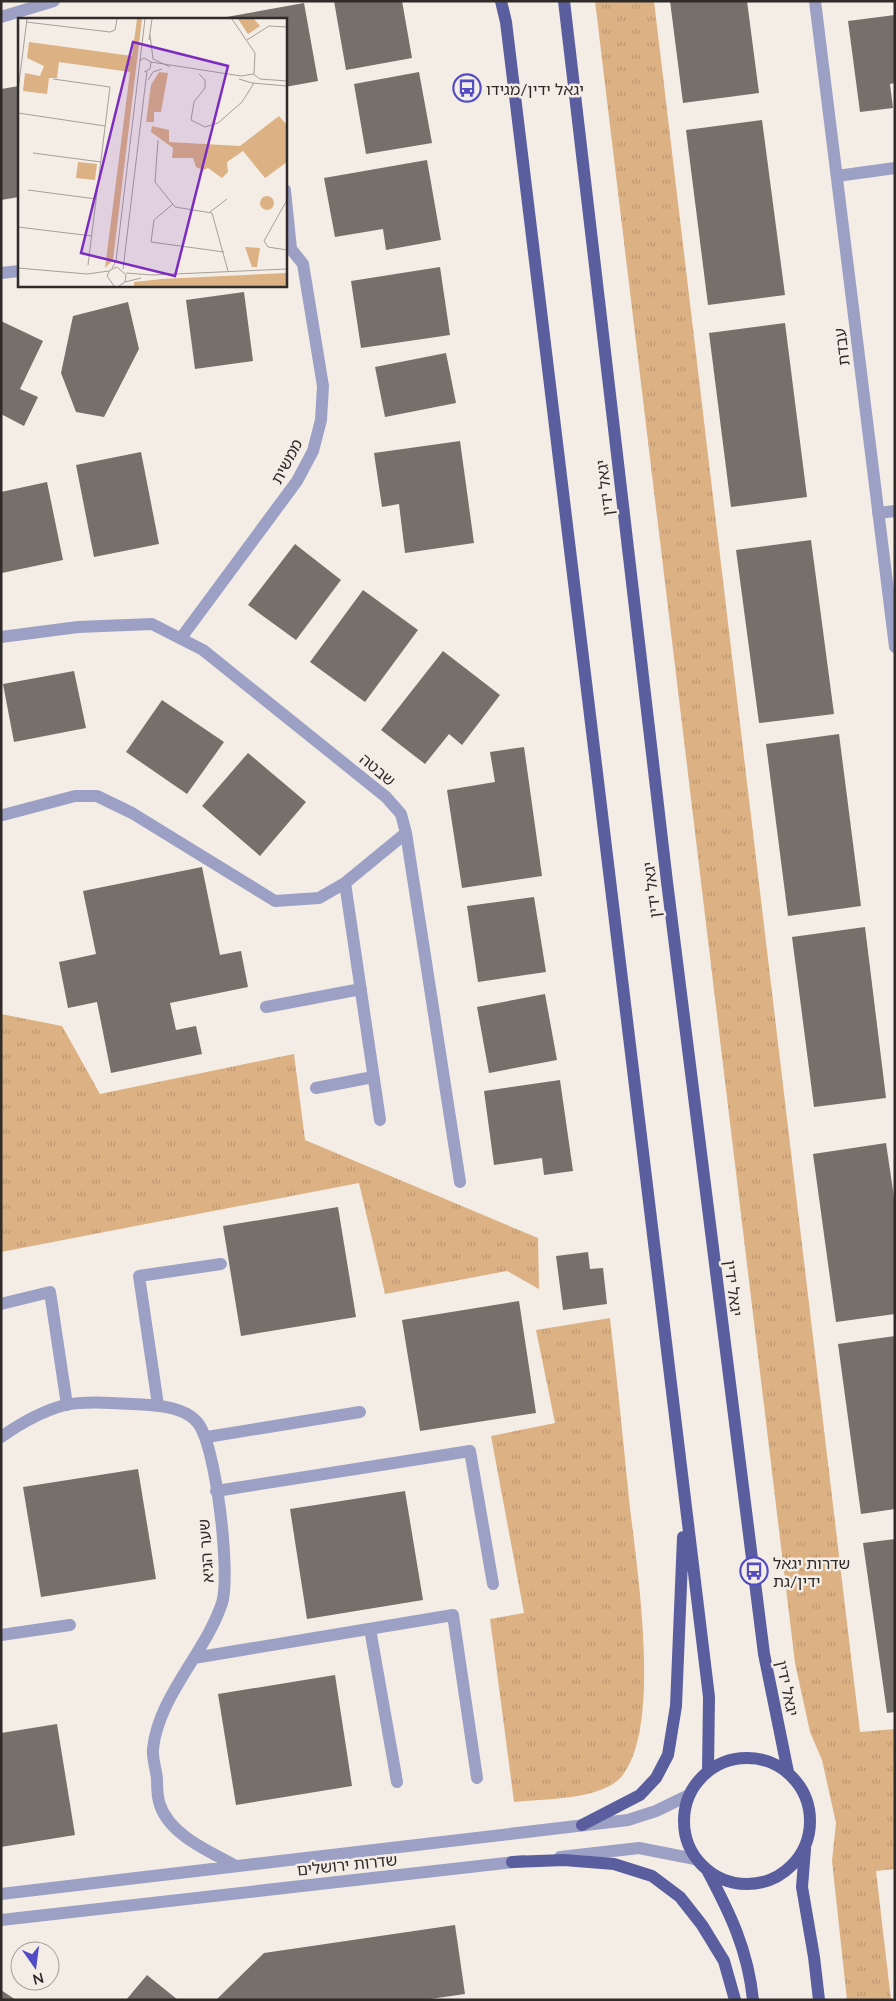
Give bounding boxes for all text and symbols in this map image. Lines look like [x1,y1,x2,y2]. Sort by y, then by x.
inset map [18,18,286,286]
bus stop icon: יגאל ידין/מגידו [452,73,482,103]
place label: יגאל ידין/מגידו [486,79,584,98]
street label: עבדת [829,327,853,367]
street label: ממשית [266,435,306,487]
street label: יגאל ידין [591,459,617,517]
street label: שבטה [356,749,400,789]
street label: יגאל ידין [638,861,664,919]
street label: יגאל ידין [721,1259,747,1317]
street label: שער הגיא [193,1518,217,1584]
place label: שדרות יגאל ידין/גת [773,1553,850,1590]
bus stop icon: שדרות יגאל ידין/גת [739,1556,769,1586]
street label: יגאל ידין [773,1658,803,1718]
street label: שדרות ירושלים [296,1849,398,1879]
north arrow [10,1941,60,1991]
text: N [31,1970,46,1989]

